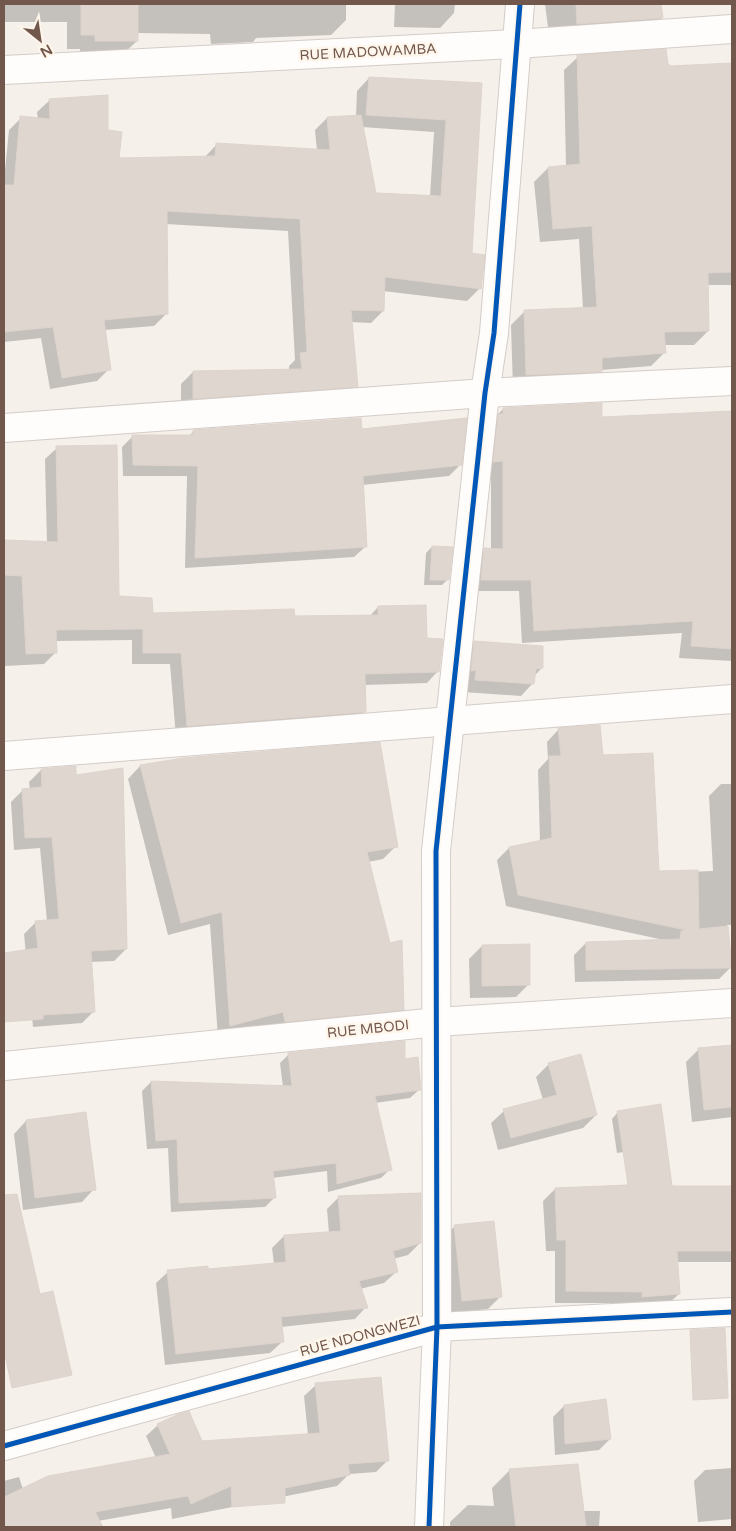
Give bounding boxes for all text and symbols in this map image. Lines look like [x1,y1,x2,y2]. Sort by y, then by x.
north arrow [15,15,65,65]
street label: RUE MADOWAMBA [299,40,437,64]
text: N [37,41,55,61]
street label: RUE MBODI [326,1016,410,1042]
street label: RUE NDONGWEZI [298,1312,422,1360]

